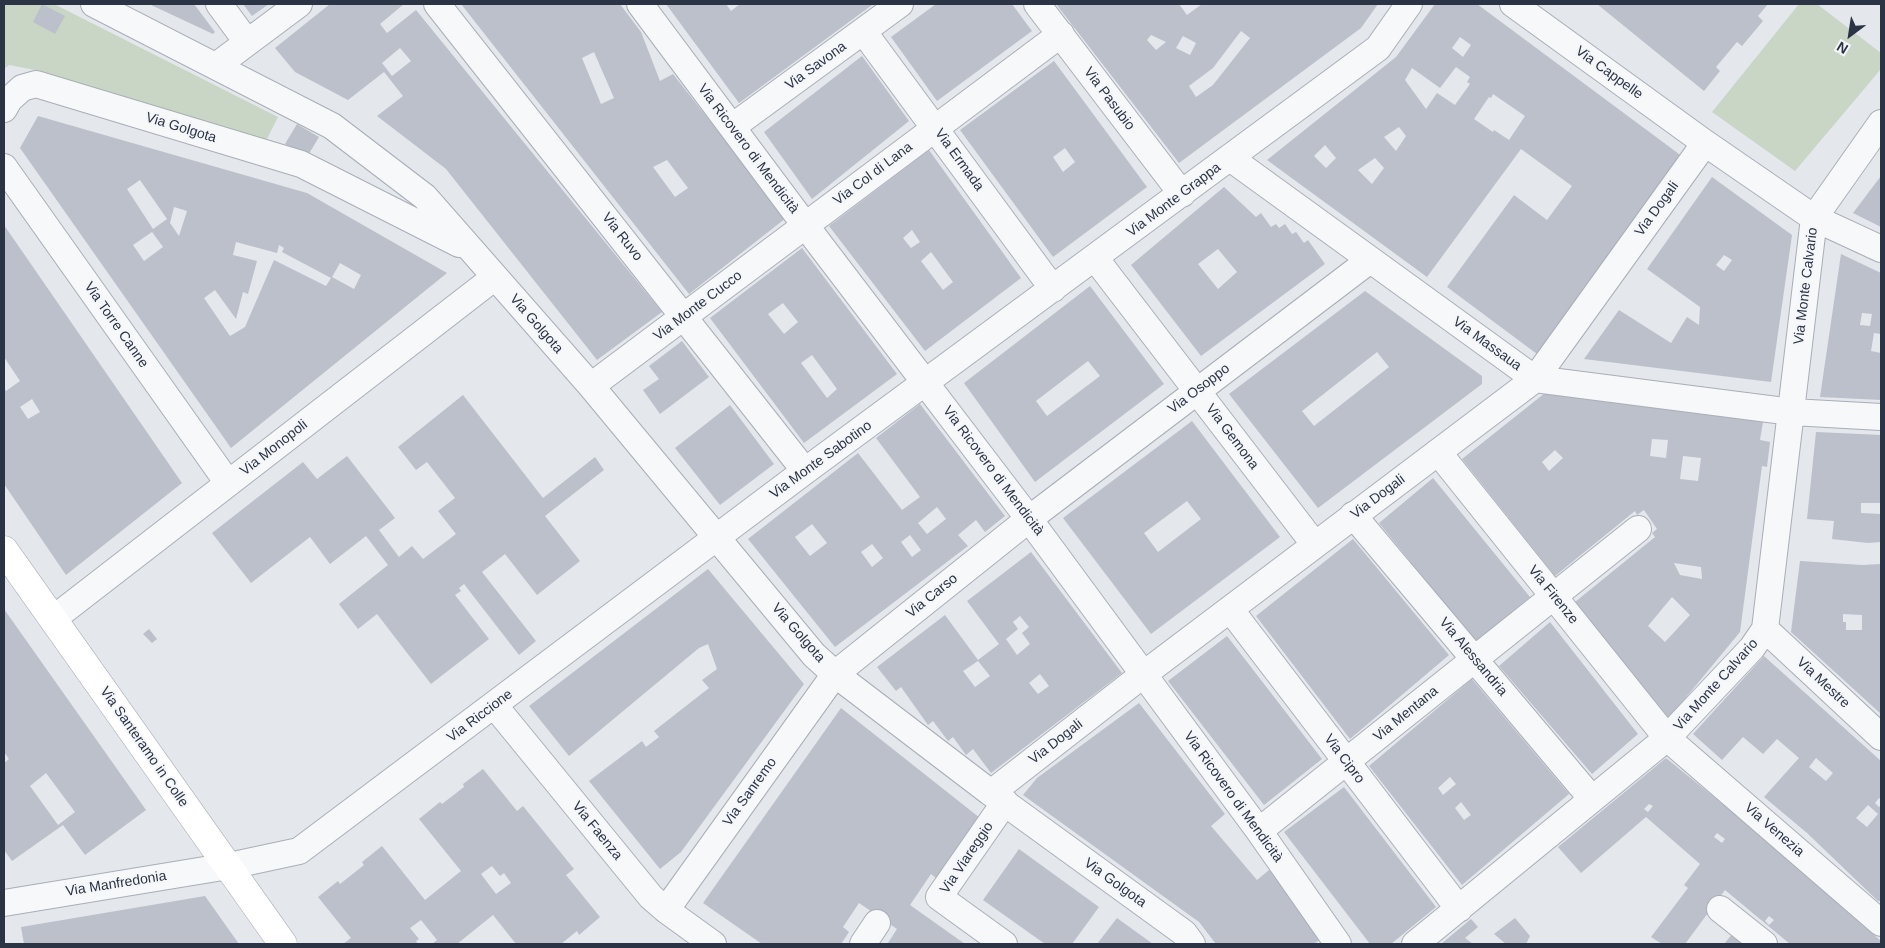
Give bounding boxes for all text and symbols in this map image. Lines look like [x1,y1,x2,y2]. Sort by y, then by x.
north arrow [1825,10,1875,60]
street label: Via Savona [782,38,850,94]
text: N [1834,38,1851,57]
street label: Via Cappelle [1572,43,1646,103]
street label: Via Pasubio [1080,64,1138,134]
street label: Via Ricovero di Mendicità [694,81,802,217]
street label: Via Golgota [144,109,218,147]
street label: Via Ermada [931,126,987,194]
street label: Via Col di Lana [830,139,916,209]
street label: Via Monte Grappa [1124,159,1224,241]
street label: Via Dogali [1632,178,1682,240]
street label: Via Ruvo [598,210,646,264]
street label: Via Monte Calvario [1790,226,1822,346]
street label: Via Monte Cucco [650,267,746,345]
street label: Via Torre Canne [80,279,152,371]
street label: Via Golgota [506,291,566,357]
street label: Via Massaua [1449,313,1525,375]
street label: Via Osoppo [1165,360,1233,418]
street label: Via Gemona [1202,401,1262,473]
street label: Via Ricovero di Mendicità [939,403,1047,539]
street label: Via Monopoli [237,417,311,479]
street label: Via Monte Sabotino [767,417,875,503]
street label: Via Dogali [1348,471,1408,523]
street label: Via Firenze [1524,562,1582,628]
street label: Via Carso [903,570,961,622]
street label: Via Golgota [768,600,828,666]
street label: Via Alessandria [1435,614,1511,700]
street label: Via Monte Calvario [1670,636,1762,734]
street label: Via Mestre [1793,654,1853,712]
street label: Via Mentana [1370,683,1442,745]
street label: Via Santeramo in Colle [96,684,192,810]
street label: Via Riccione [444,686,516,746]
street label: Via Dogali [1026,716,1086,768]
street label: Via Ricovero di Mendicità [1180,728,1286,866]
street label: Via Cipro [1320,731,1368,787]
street label: Via Sanremo [719,754,781,830]
street label: Via Faenza [568,798,626,864]
street label: Via Venezia [1741,799,1807,861]
street label: Via Viareggio [937,819,997,897]
street label: Via Golgota [1081,855,1149,911]
street label: Via Manfredonia [64,868,168,900]

